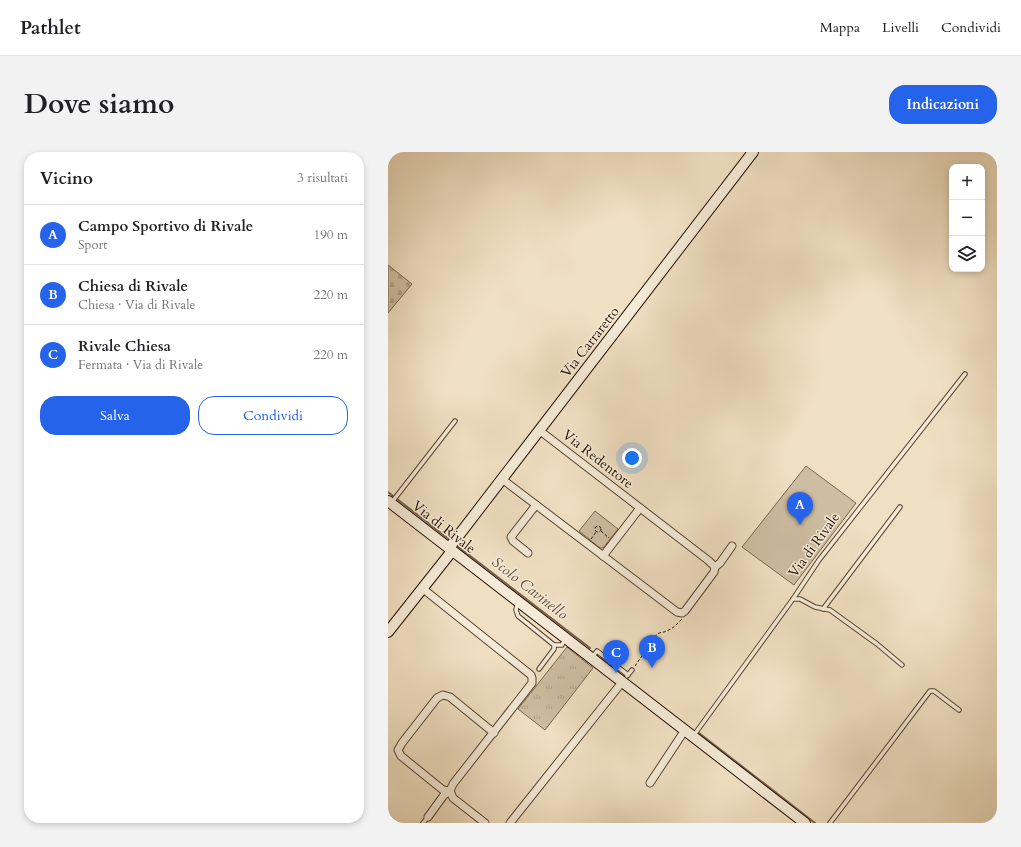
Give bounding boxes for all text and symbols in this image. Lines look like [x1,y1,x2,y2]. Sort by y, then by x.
text: Pathlet [20,15,81,41]
text: Mappa [820,18,860,37]
text: Livelli [882,18,919,37]
text: Condividi [941,18,1001,37]
text: Dove siamo [24,85,174,123]
button: Indicazioni [889,85,997,124]
map controls [949,164,985,272]
button: + [949,164,985,200]
text: Vicino [40,167,93,190]
text: 3 risultati [297,169,348,187]
button: − [949,200,985,236]
text: Campo Sportivo di Rivale [78,216,253,236]
text: A [48,226,58,244]
text: 190 m [314,226,348,244]
text: Sport [78,236,107,254]
button: layers [949,236,985,272]
text: Chiesa di Rivale [78,276,188,296]
text: B [48,286,58,304]
text: 220 m [314,286,348,304]
text: Chiesa · Via di Rivale [78,296,195,314]
street label: Via Carraretto [556,302,624,381]
text: Rivale Chiesa [78,336,171,356]
text: C [48,346,58,364]
text: 220 m [314,346,348,364]
text: Fermata · Via di Rivale [78,356,203,374]
button: Salva [40,396,190,435]
button: Condividi [198,396,348,435]
street label: Via Redentore [559,425,637,493]
your location [622,448,642,468]
pin: A [787,492,813,525]
street label: Via di Rivale [408,496,480,558]
street label: Via di Rivale [784,509,844,581]
water label: Scolo Cavinello [488,552,572,624]
pin: B [639,635,665,668]
pin: C [603,640,629,673]

